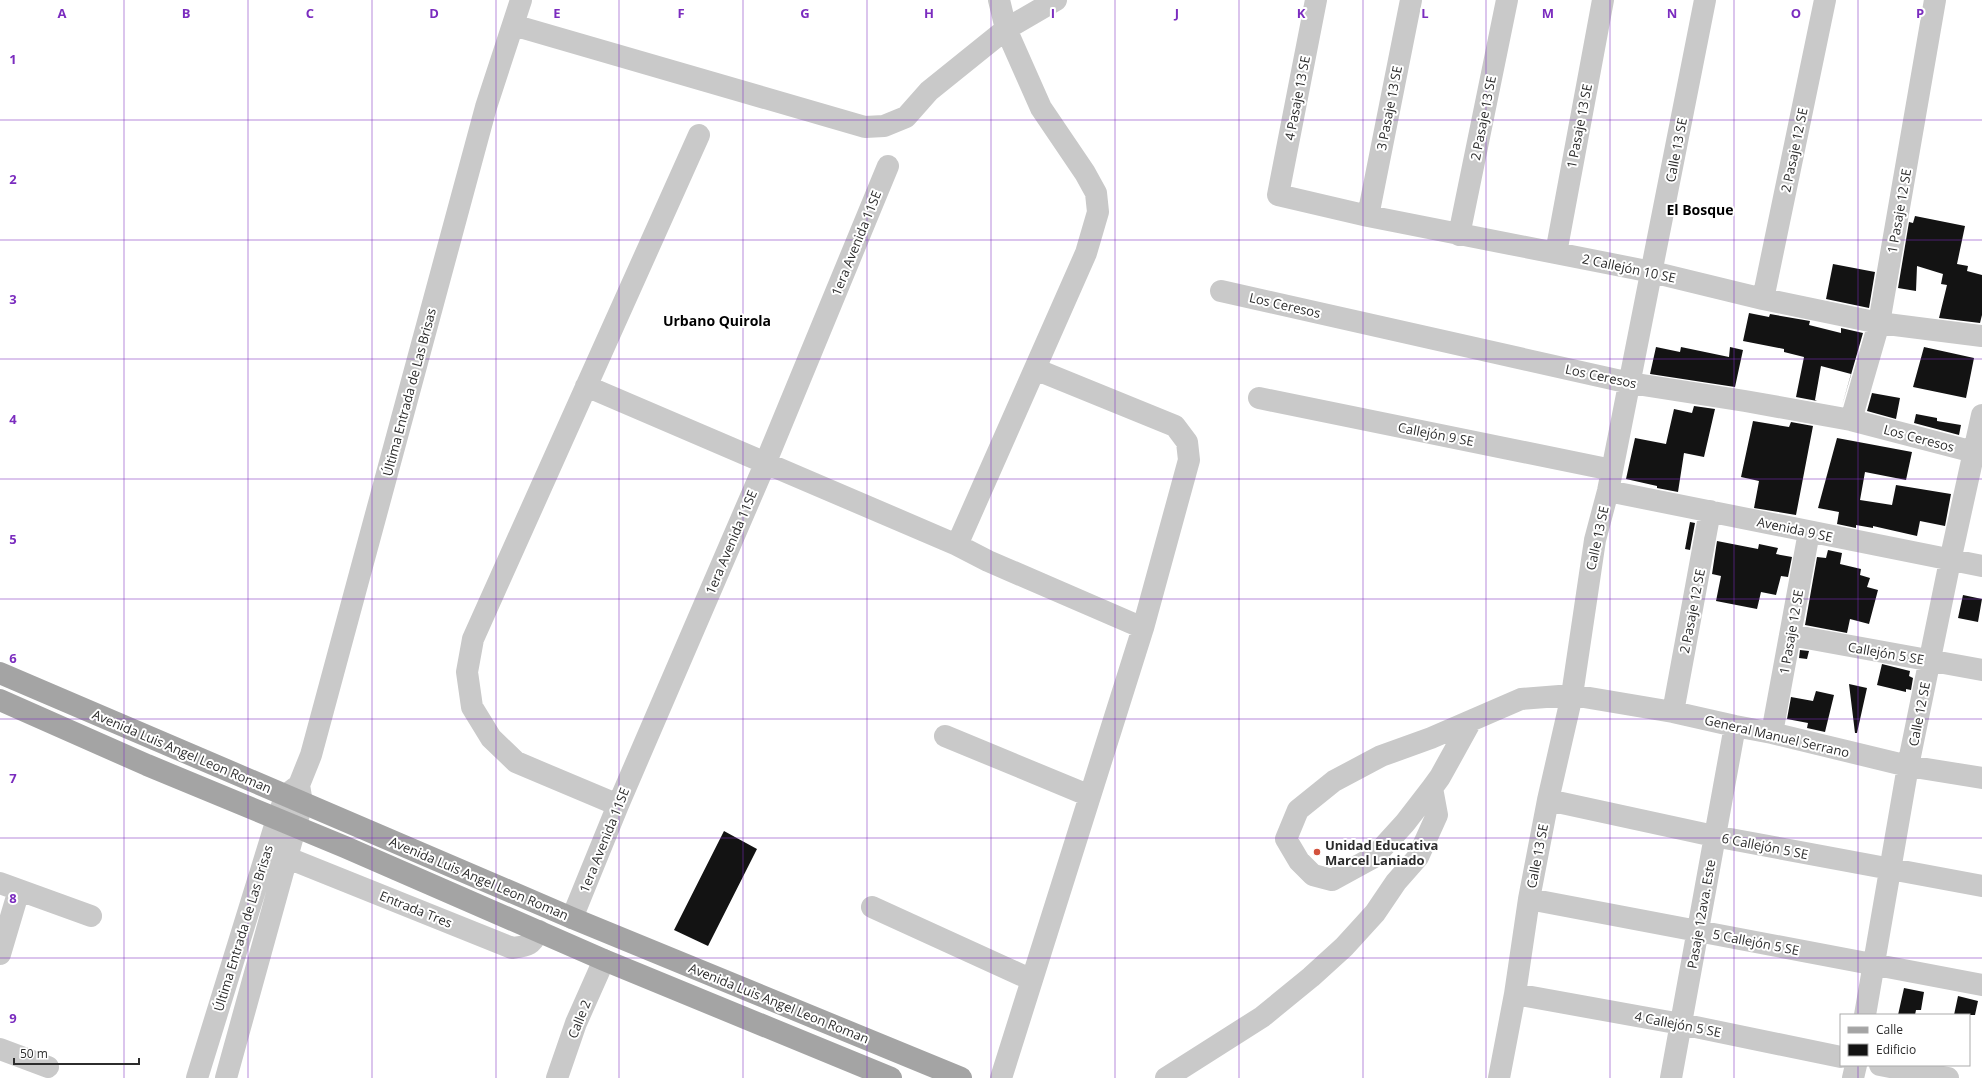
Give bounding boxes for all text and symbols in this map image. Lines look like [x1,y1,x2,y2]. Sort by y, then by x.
text: A [58,4,67,22]
text: B [182,4,191,22]
text: C [306,4,314,22]
text: D [429,4,439,22]
text: E [553,4,561,22]
text: F [677,4,685,22]
text: G [800,4,810,22]
text: H [924,4,934,22]
text: I [1051,4,1055,22]
text: J [1174,4,1179,22]
text: K [1297,4,1306,22]
text: L [1421,4,1429,22]
text: M [1542,4,1554,22]
text: N [1667,4,1677,22]
text: O [1791,4,1801,22]
text: P [1916,4,1924,22]
text: 1 [9,50,17,68]
street label: 4 Pasaje 13 SE [1280,54,1314,142]
street label: 3 Pasaje 13 SE [1372,64,1406,152]
street label: 2 Pasaje 13 SE [1466,74,1500,162]
street label: 1 Pasaje 13 SE [1562,82,1596,170]
street label: 2 Pasaje 12 SE [1776,106,1812,194]
street label: Calle 13 SE [1661,116,1691,184]
street label: 1 Pasaje 12 SE [1883,167,1915,255]
text: 2 [9,170,17,188]
street label: 1era Avenida 11SE [827,188,885,298]
district label: El Bosque [1666,200,1734,219]
street label: 2 Callejón 10 SE [1581,249,1677,287]
street label: Los Ceresos [1248,288,1322,322]
text: 3 [9,290,17,308]
street label: Última Entrada de Las Brisas [378,306,440,478]
district label: Urbano Quirola [663,311,771,330]
street label: Los Ceresos [1564,360,1638,392]
text: 4 [9,410,17,428]
street label: Callejón 9 SE [1397,418,1475,450]
street label: Los Ceresos [1882,420,1956,456]
street label: 1era Avenida 11SE [701,487,761,597]
street label: Calle 13 SE [1581,504,1613,572]
street label: Avenida 9 SE [1755,512,1835,546]
text: 5 [9,530,17,548]
street label: 2 Pasaje 12 SE [1675,567,1709,655]
street label: 1 Pasaje 12 SE [1775,588,1807,676]
street label: Callejón 5 SE [1847,637,1925,669]
text: 6 [9,649,17,667]
street label: Calle 12 SE [1904,680,1934,748]
street label: Avenida Luis Angel Leon Roman [90,705,274,797]
street label: General Manuel Serrano [1703,711,1851,761]
text: 7 [9,769,17,787]
street label: 1era Avenida 11SE [575,785,633,895]
street label: Calle 13 SE [1522,822,1552,890]
street label: 6 Callejón 5 SE [1720,829,1810,863]
street label: Avenida Luis Angel Leon Roman [387,832,571,924]
place label: Unidad Educativa Marcel Laniado [1325,836,1438,869]
street label: Última Entrada de Las Brisas [209,843,277,1013]
marker: Unidad Educativa Marcel Laniado [1312,847,1322,857]
street label: Pasaje 12ava. Este [1683,858,1719,970]
street label: Entrada Tres [377,886,455,932]
text: 8 [9,889,17,907]
street label: 5 Callejón 5 SE [1711,925,1801,959]
street label: Avenida Luis Angel Leon Roman [686,959,872,1047]
street label: Calle 2 [563,997,595,1041]
street label: 4 Callejón 5 SE [1633,1007,1723,1041]
text: 9 [9,1009,17,1027]
legend [1840,1014,1970,1066]
text: Calle [1876,1021,1903,1038]
scale bar [14,1040,139,1066]
text: Edificio [1876,1041,1916,1058]
text: 50 m [20,1045,48,1062]

